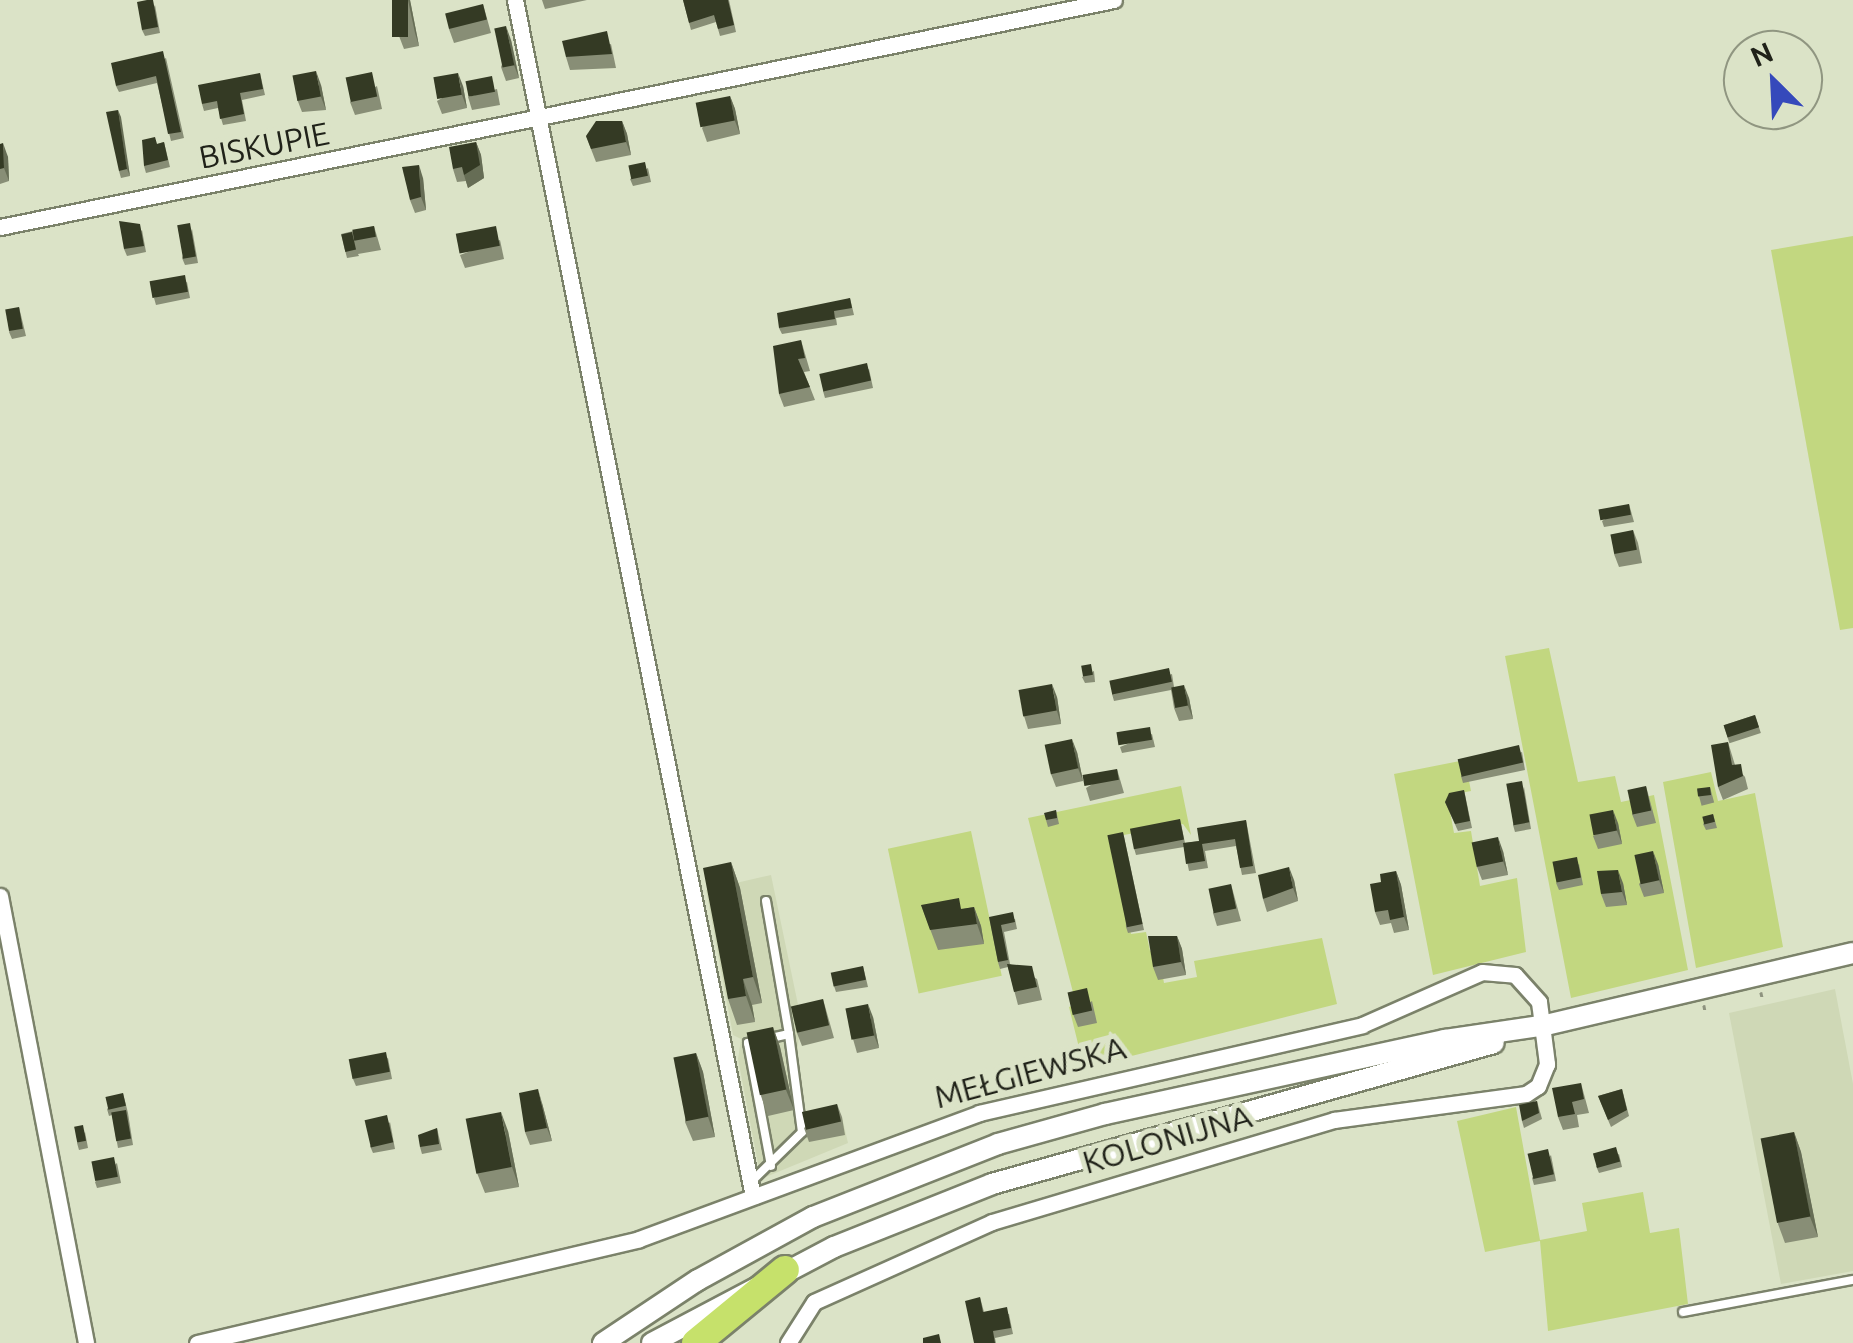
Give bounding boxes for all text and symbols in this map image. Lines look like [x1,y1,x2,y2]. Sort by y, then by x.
north arrow [1723,30,1823,130]
text: N [1746,36,1777,72]
street label: BISKUPIE [196,114,332,176]
street label: MEŁGIEWSKA [930,1028,1130,1116]
street label: KOLONIJNA [1078,1097,1256,1181]

